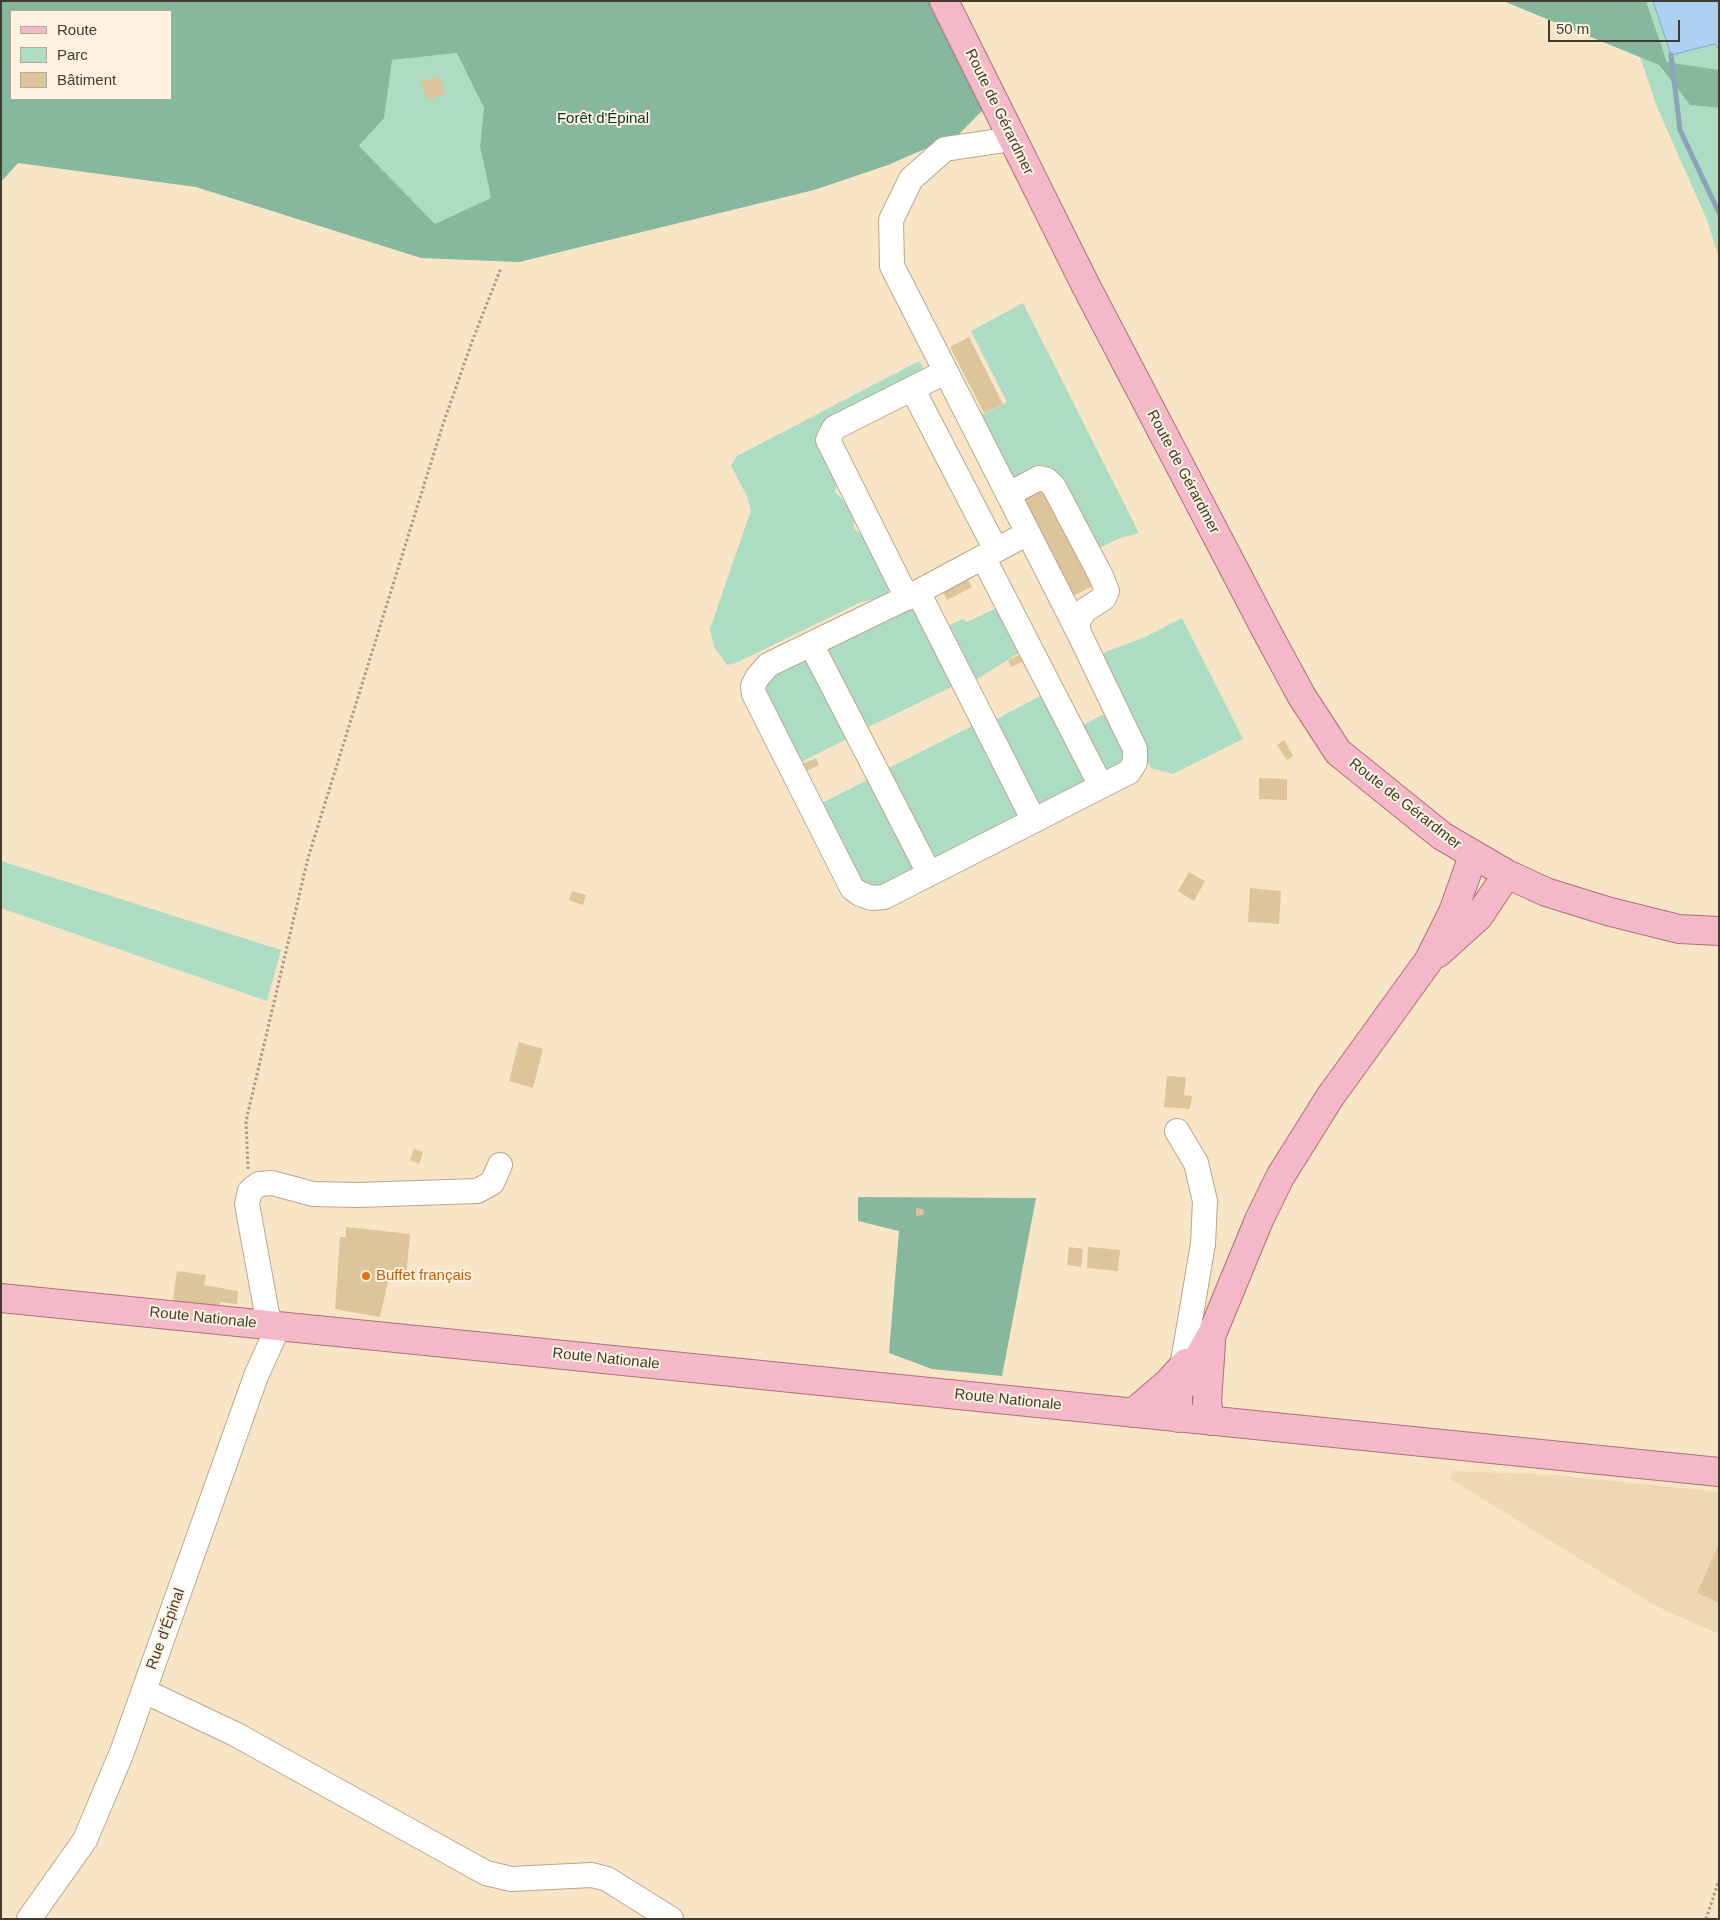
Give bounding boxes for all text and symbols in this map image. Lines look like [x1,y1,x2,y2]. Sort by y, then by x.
legend [10,10,172,100]
scale bar [1550,10,1682,42]
text: 50 m [1556,20,1589,37]
text: Route [57,21,97,38]
text: Parc [57,46,88,63]
street label: Route de Gérardmer [961,46,1037,178]
text: Bâtiment [57,71,116,88]
park label: Forêt d'Épinal [557,110,649,128]
street label: Route de Gérardmer [1143,407,1223,537]
street label: Route de Gérardmer [1345,755,1465,853]
place label: Buffet français [376,1267,472,1285]
marker: Buffet français [360,1270,372,1282]
street label: Route Nationale [149,1303,257,1333]
street label: Route Nationale [552,1344,660,1374]
street label: Route Nationale [954,1385,1062,1415]
street label: Rue d’Épinal [143,1586,189,1672]

